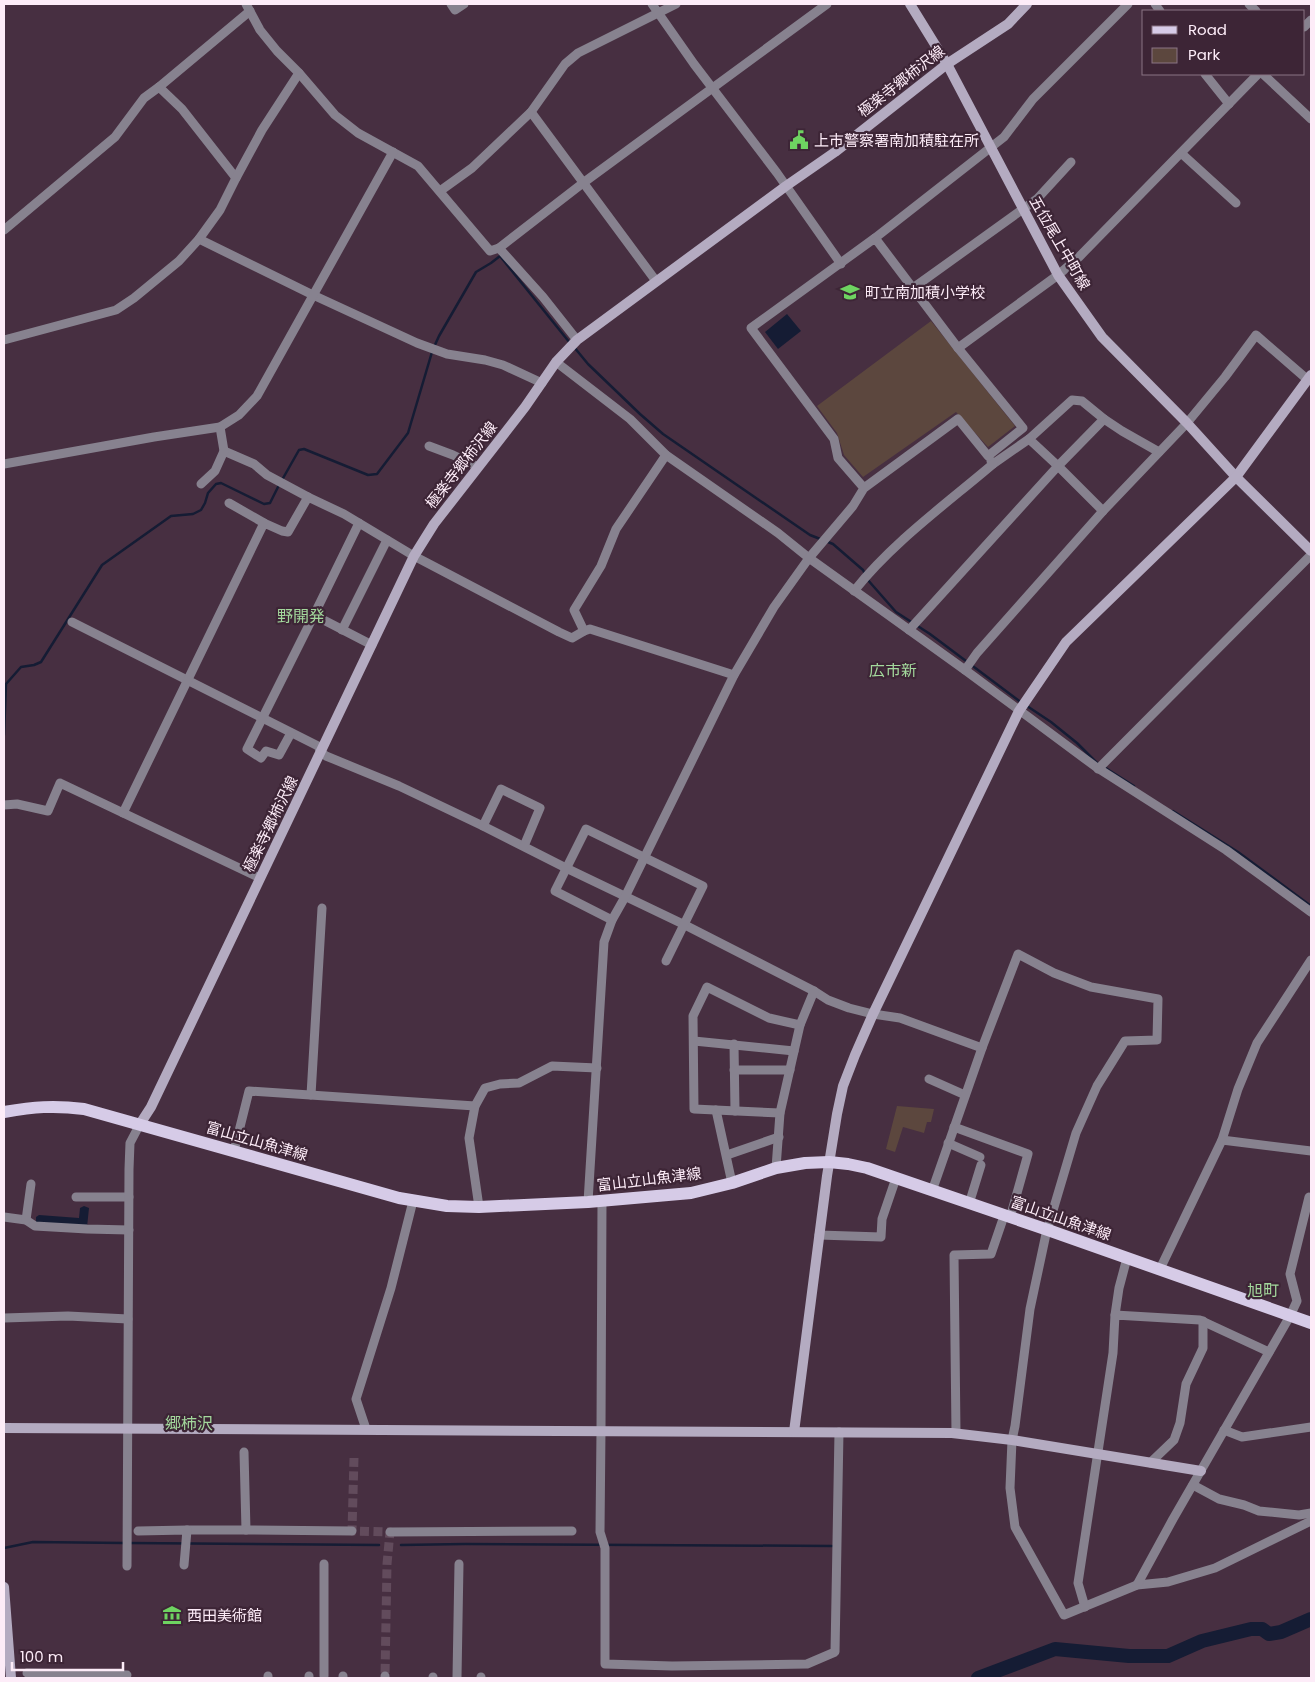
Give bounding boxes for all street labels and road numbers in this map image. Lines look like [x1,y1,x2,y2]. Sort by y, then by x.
street label: 極楽寺郷柿沢線 [853,40,949,122]
street label: 五位尾上中町線 [1025,192,1095,294]
street label: 極楽寺郷柿沢線 [420,417,502,513]
street label: 極楽寺郷柿沢線 [238,772,302,876]
street label: 富山立山魚津線 [204,1116,310,1166]
street label: 富山立山魚津線 [596,1162,702,1196]
street label: 富山立山魚津線 [1008,1191,1114,1245]

